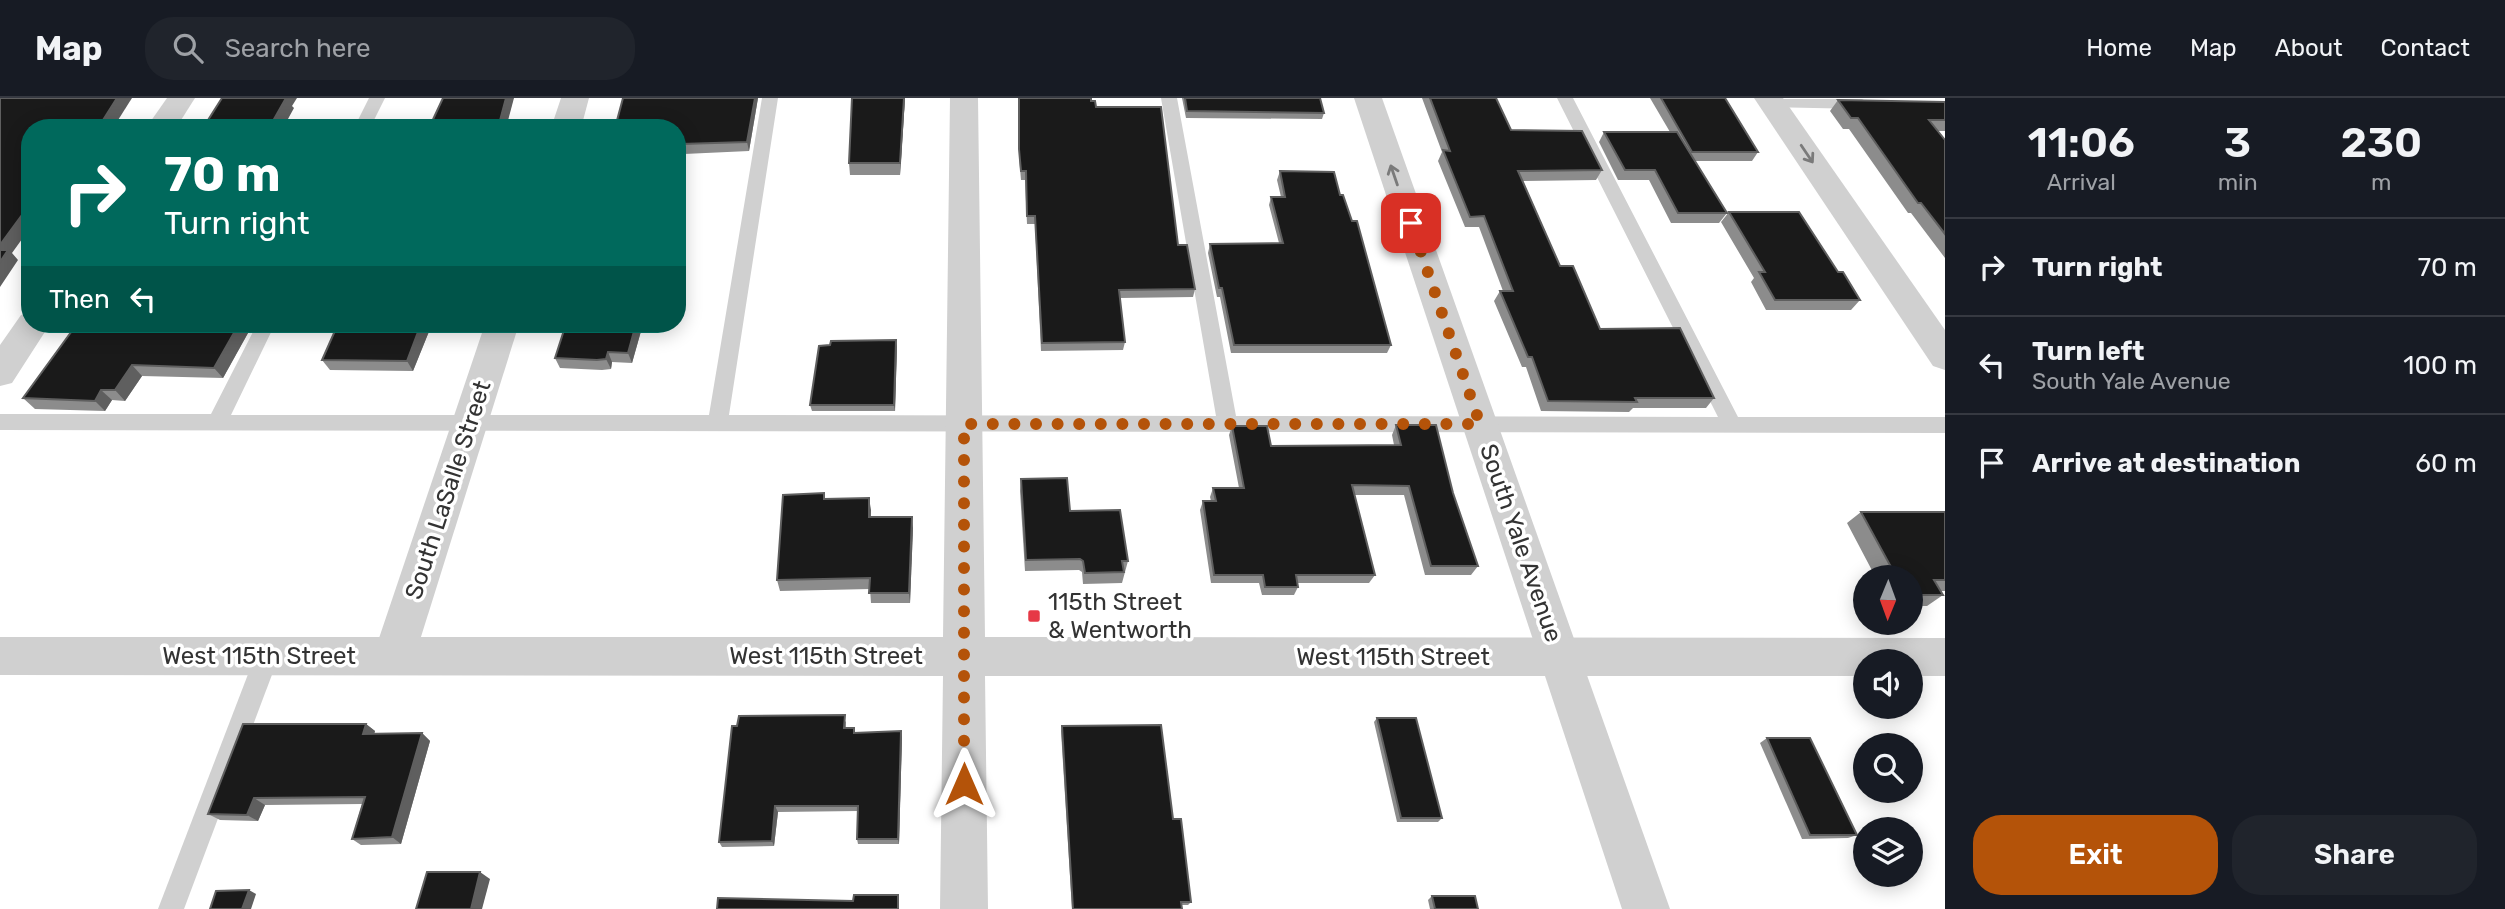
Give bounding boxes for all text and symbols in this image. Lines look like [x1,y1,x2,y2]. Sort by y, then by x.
search box [145,17,635,80]
text: Map [35,29,103,68]
icon: search [169,29,207,67]
text: Search here [225,33,370,64]
text: Home [2086,34,2152,62]
text: Map [2190,34,2237,62]
text: About [2275,34,2343,62]
text: Contact [2381,34,2470,62]
text: 11:06 [2028,118,2135,168]
text: 3 [2224,118,2251,168]
text: 230 [2340,118,2422,168]
one-way arrow [1800,144,1814,163]
text: 70 m [164,145,281,203]
icon: right [49,147,140,238]
one-way arrow [1387,164,1399,186]
text: Arrival [2047,168,2116,196]
text: min [2218,168,2258,196]
text: m [2371,168,2392,196]
pin [1381,193,1441,253]
text: Turn right [164,204,309,242]
icon: arrive [1392,204,1430,242]
icon: right [1973,248,2011,286]
text: Turn right [2032,252,2162,283]
text: 70 m [2418,252,2477,283]
icon: left [124,280,162,318]
text: Then [49,284,110,315]
text: Turn left [2032,336,2144,367]
icon: left [1973,346,2011,384]
text: 100 m [2403,350,2477,381]
text: South Yale Avenue [2032,367,2231,395]
street label: South LaSalle Street [399,377,497,603]
street label: South Yale Avenue [1474,440,1568,646]
icon: arrive [1973,444,2011,482]
text: Arrive at destination [2032,448,2300,479]
text: 60 m [2415,448,2477,479]
north arrow [1853,565,1923,635]
map controls [1853,565,1923,887]
place label: 115th Street & Wentworth [1048,588,1192,644]
marker: 115th Street & Wentworth [1026,608,1042,624]
street label: West 115th Street [162,642,356,670]
street label: West 115th Street [729,642,923,670]
street label: West 115th Street [1296,643,1490,671]
button: sound [1853,649,1923,719]
button: search [1853,733,1923,803]
position arrow [927,747,1001,821]
button: Exit [1973,815,2218,895]
button: Share [2232,815,2477,895]
button: layers [1853,817,1923,887]

